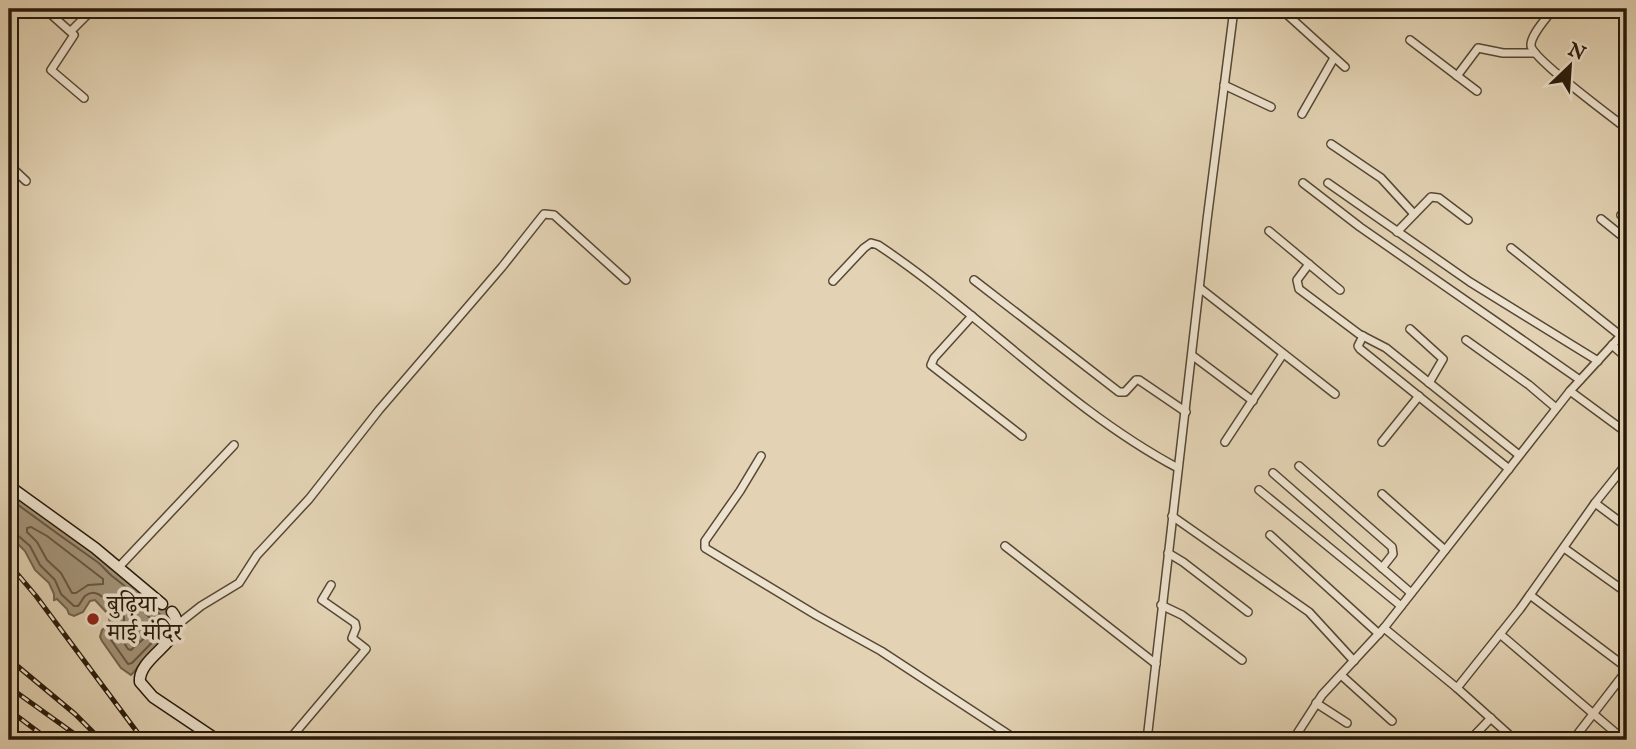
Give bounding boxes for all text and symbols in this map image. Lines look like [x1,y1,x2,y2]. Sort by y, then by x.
north arrow [1534,32,1604,102]
text: N [1563,38,1589,67]
place label: बुढ़िया माई मंदिर [106,590,183,649]
marker: बुढ़िया माई मंदिर [85,611,101,627]

